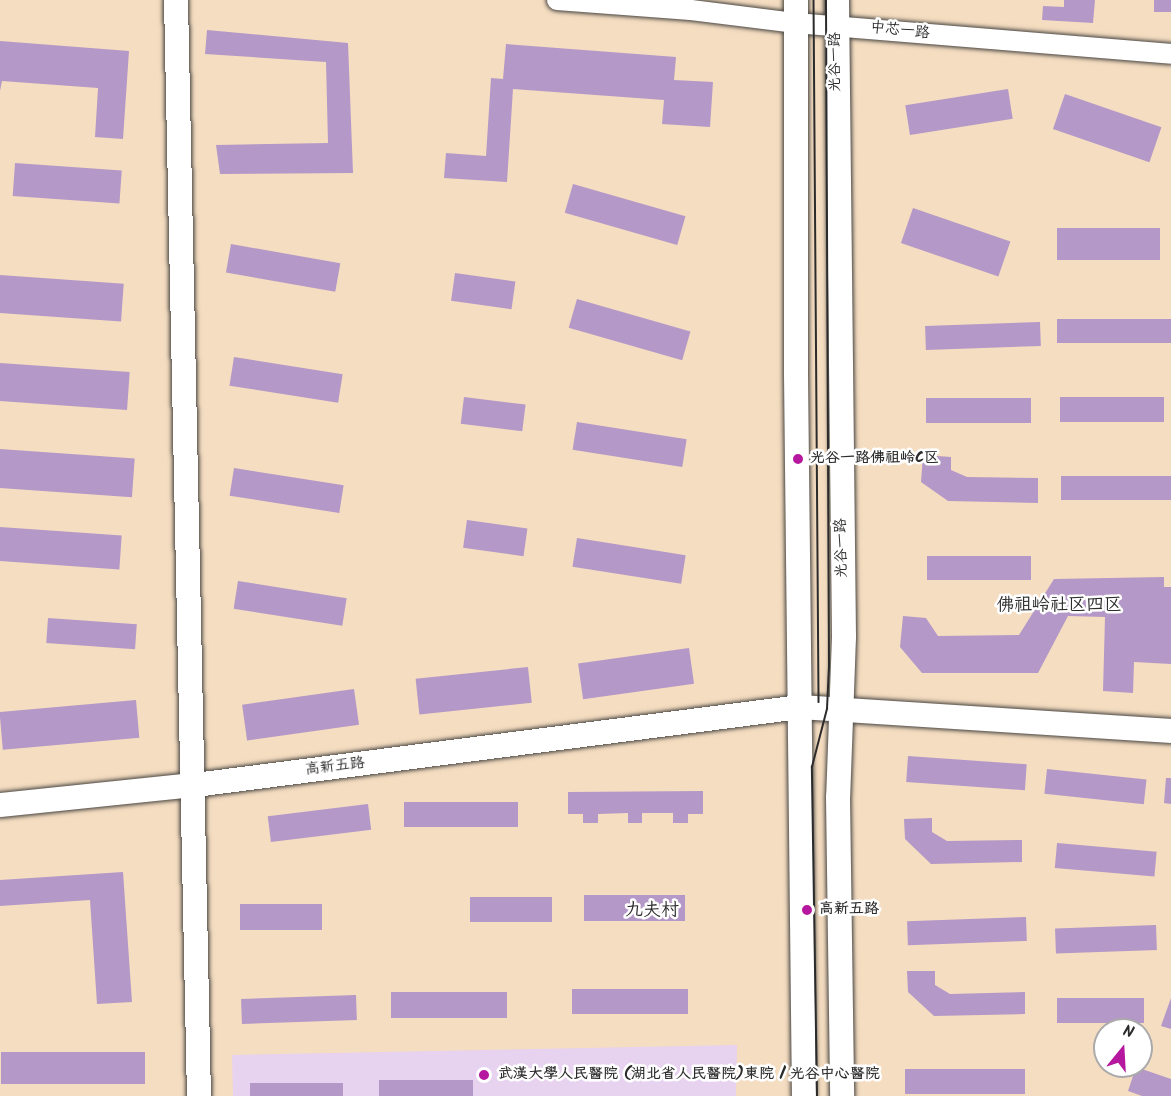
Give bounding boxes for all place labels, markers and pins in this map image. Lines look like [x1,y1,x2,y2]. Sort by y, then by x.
place label: 光谷一路佛祖岭C区 [810,450,939,468]
marker: 光谷一路佛祖岭C区 [791,452,805,466]
place label: 高新五路 [819,901,879,919]
marker: 高新五路 [800,903,814,917]
marker: 武漢大學人民醫院 (湖北省人民醫院)東院 / 光谷中心醫院 [475,1066,493,1084]
place label: 武漢大學人民醫院 (湖北省人民醫院)東院 / 光谷中心醫院 [498,1066,880,1084]

